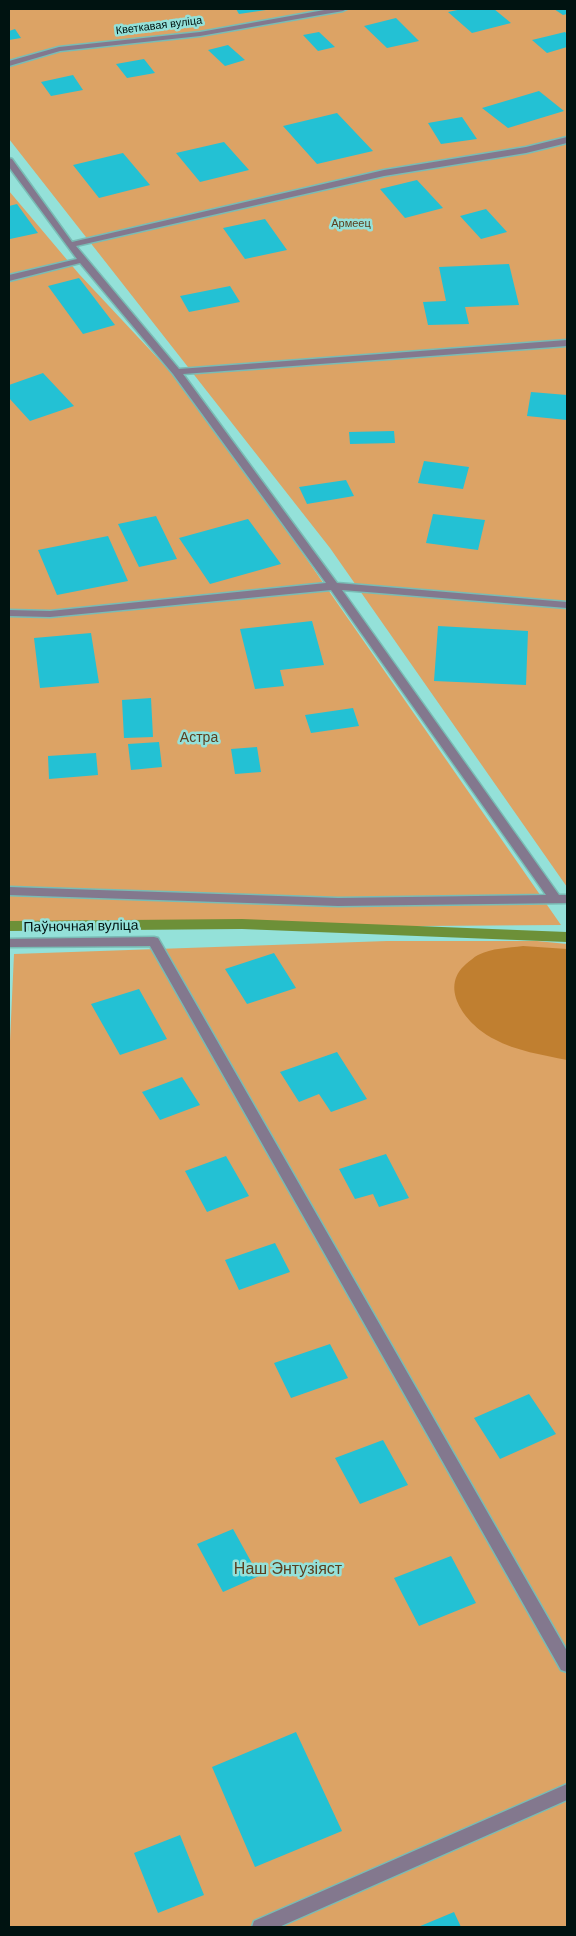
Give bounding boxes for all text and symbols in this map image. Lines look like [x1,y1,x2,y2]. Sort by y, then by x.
street label: Кветкавая вуліца [115,14,203,38]
park label: Армеец [331,217,371,231]
park label: Астра [180,730,218,746]
street label: Паўночная вуліца [23,918,139,936]
park label: Наш Энтузіяст [234,1560,342,1580]

